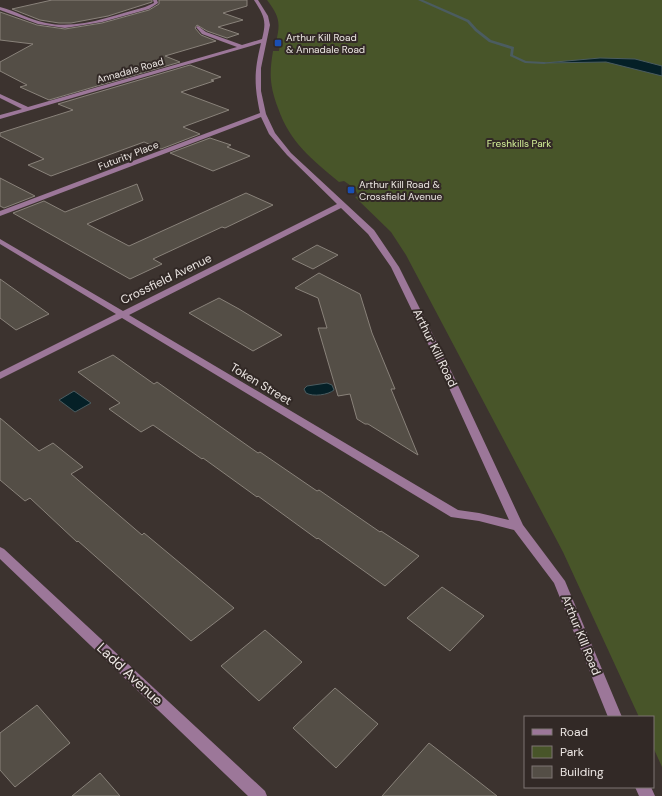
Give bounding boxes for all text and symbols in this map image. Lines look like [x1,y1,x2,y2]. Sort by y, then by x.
place label: Arthur Kill Road & Annadale Road [286,31,365,56]
marker: Arthur Kill Road & Annadale Road [273,38,283,48]
street label: Annadale Road [95,55,165,86]
park label: Freshkills Park [487,137,551,150]
street label: Futurity Place [96,138,161,173]
place label: Arthur Kill Road & Crossfield Avenue [359,178,442,203]
marker: Arthur Kill Road & Crossfield Avenue [346,185,356,195]
street label: Crossfield Avenue [118,250,214,308]
street label: Arthur Kill Road [409,306,461,390]
street label: Token Street [227,359,295,409]
street label: Arthur Kill Road [558,593,604,677]
street label: Ladd Avenue [93,639,167,709]
legend [524,716,654,788]
text: Road [560,724,588,740]
text: Park [560,744,584,760]
text: Building [560,764,604,780]

